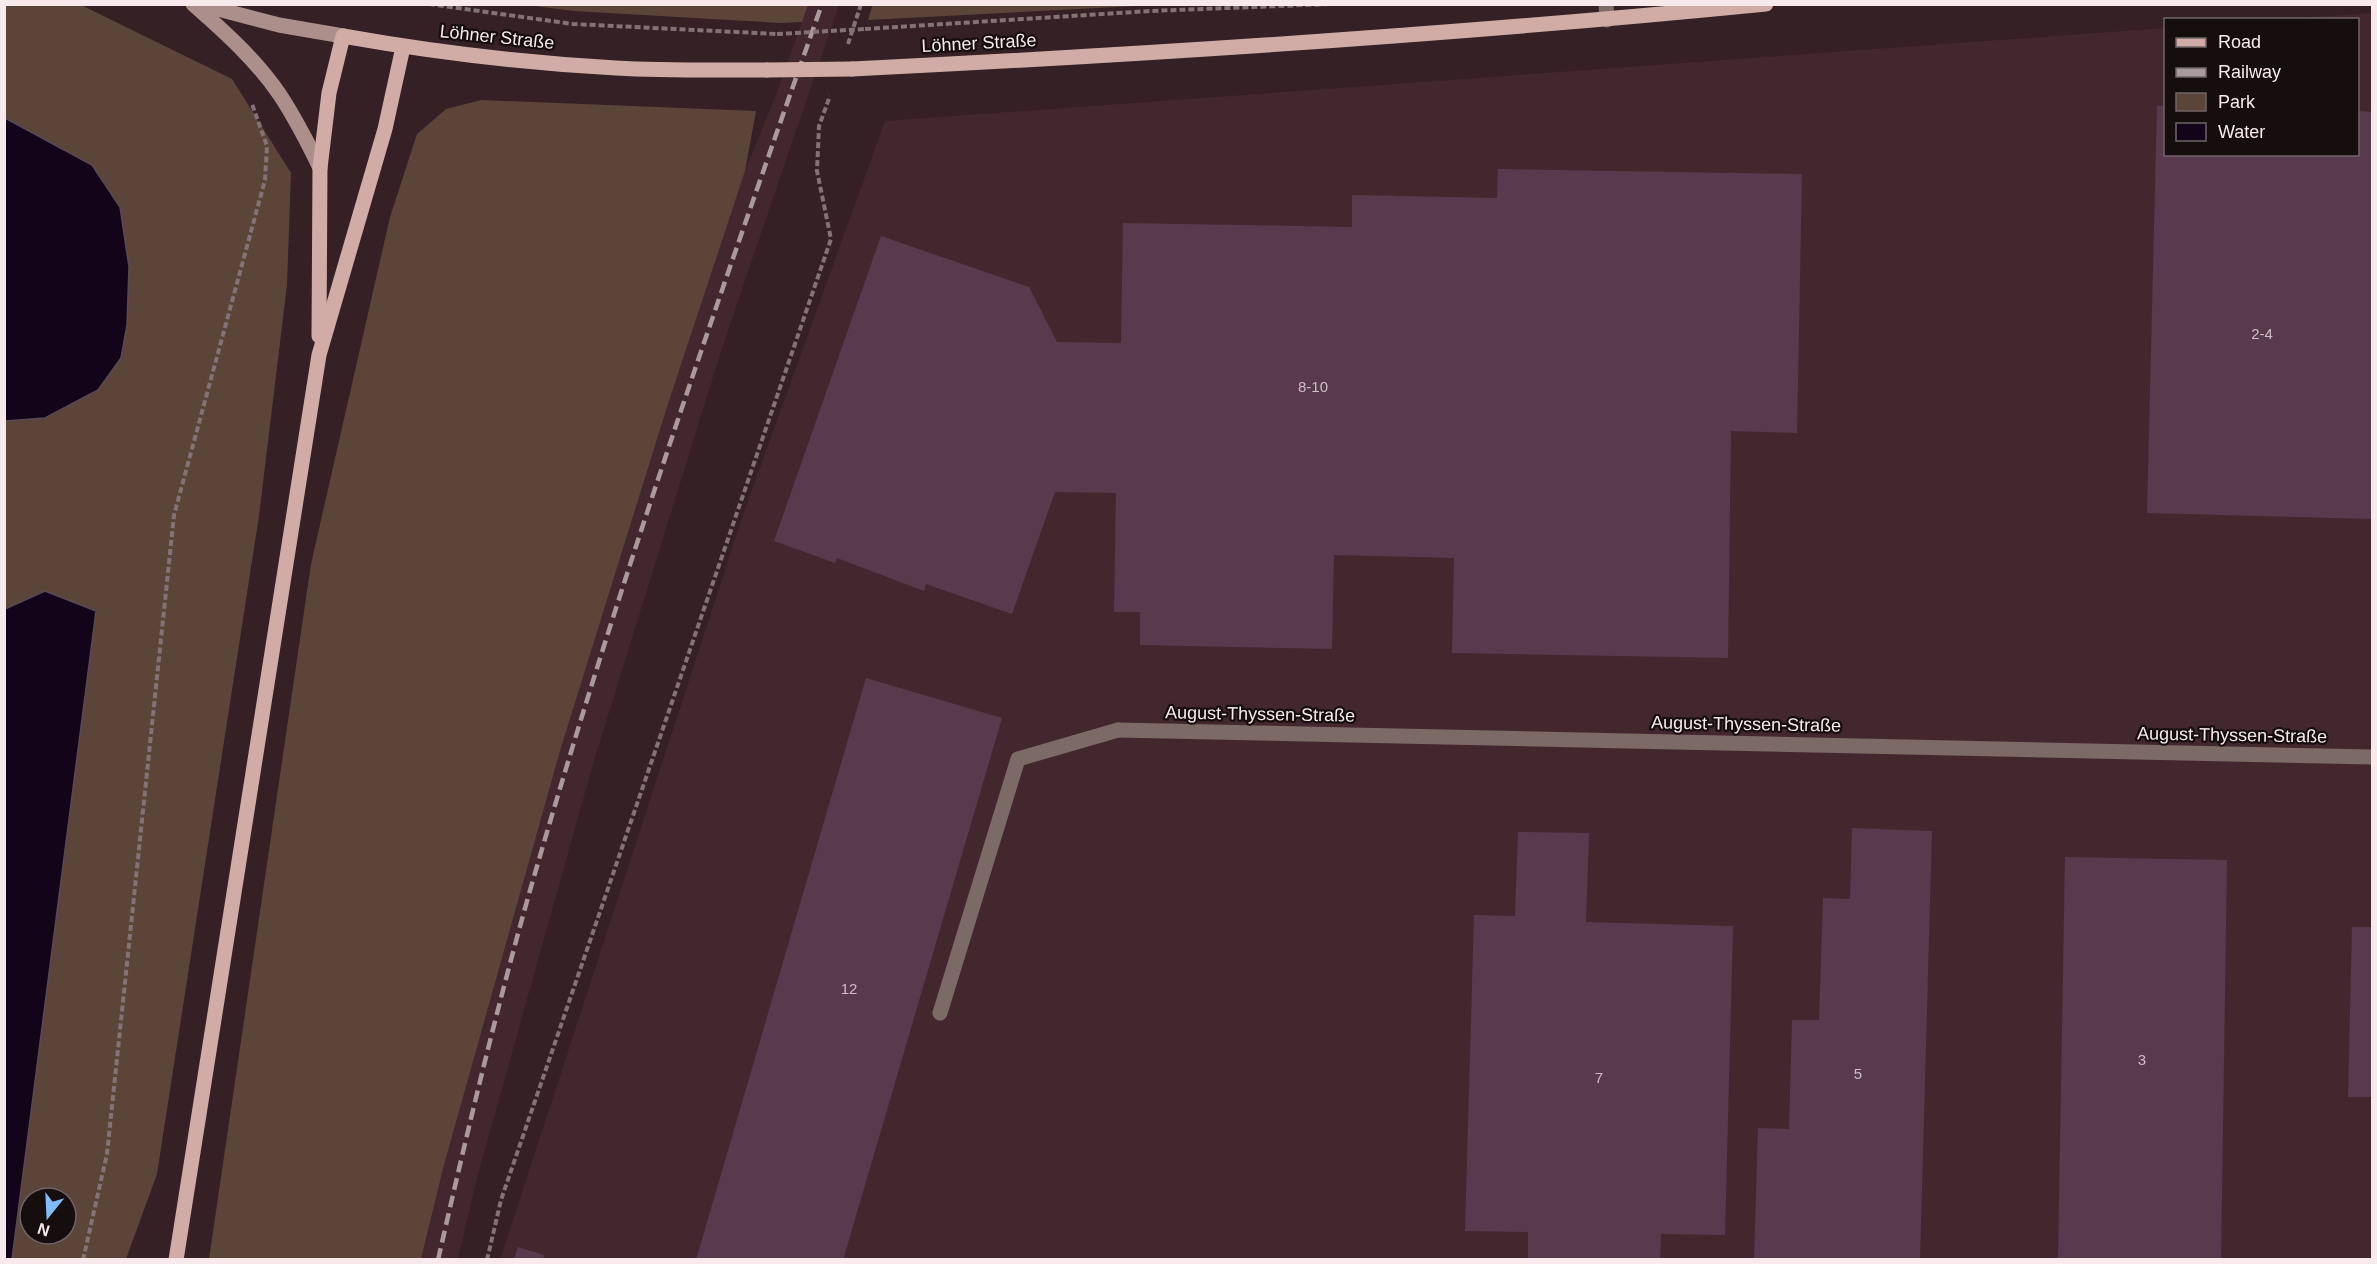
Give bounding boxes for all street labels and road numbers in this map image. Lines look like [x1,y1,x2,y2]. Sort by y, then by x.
street label: Löhner Straße [439,21,555,53]
street label: Löhner Straße [921,30,1037,56]
street label: August-Thyssen-Straße [1165,702,1355,726]
street label: August-Thyssen-Straße [1651,712,1841,736]
street label: August-Thyssen-Straße [2137,723,2327,747]

